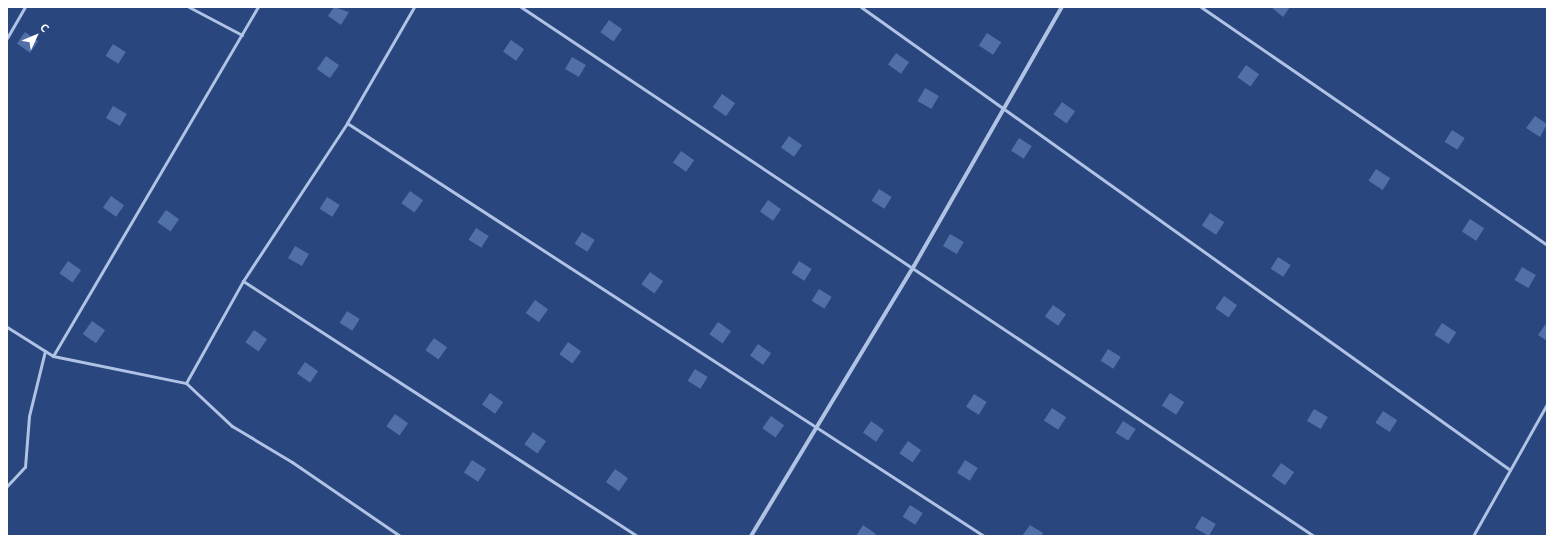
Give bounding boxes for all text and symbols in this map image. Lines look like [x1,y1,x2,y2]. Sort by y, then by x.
north arrow [16,16,56,56]
text: С [37,20,53,35]

